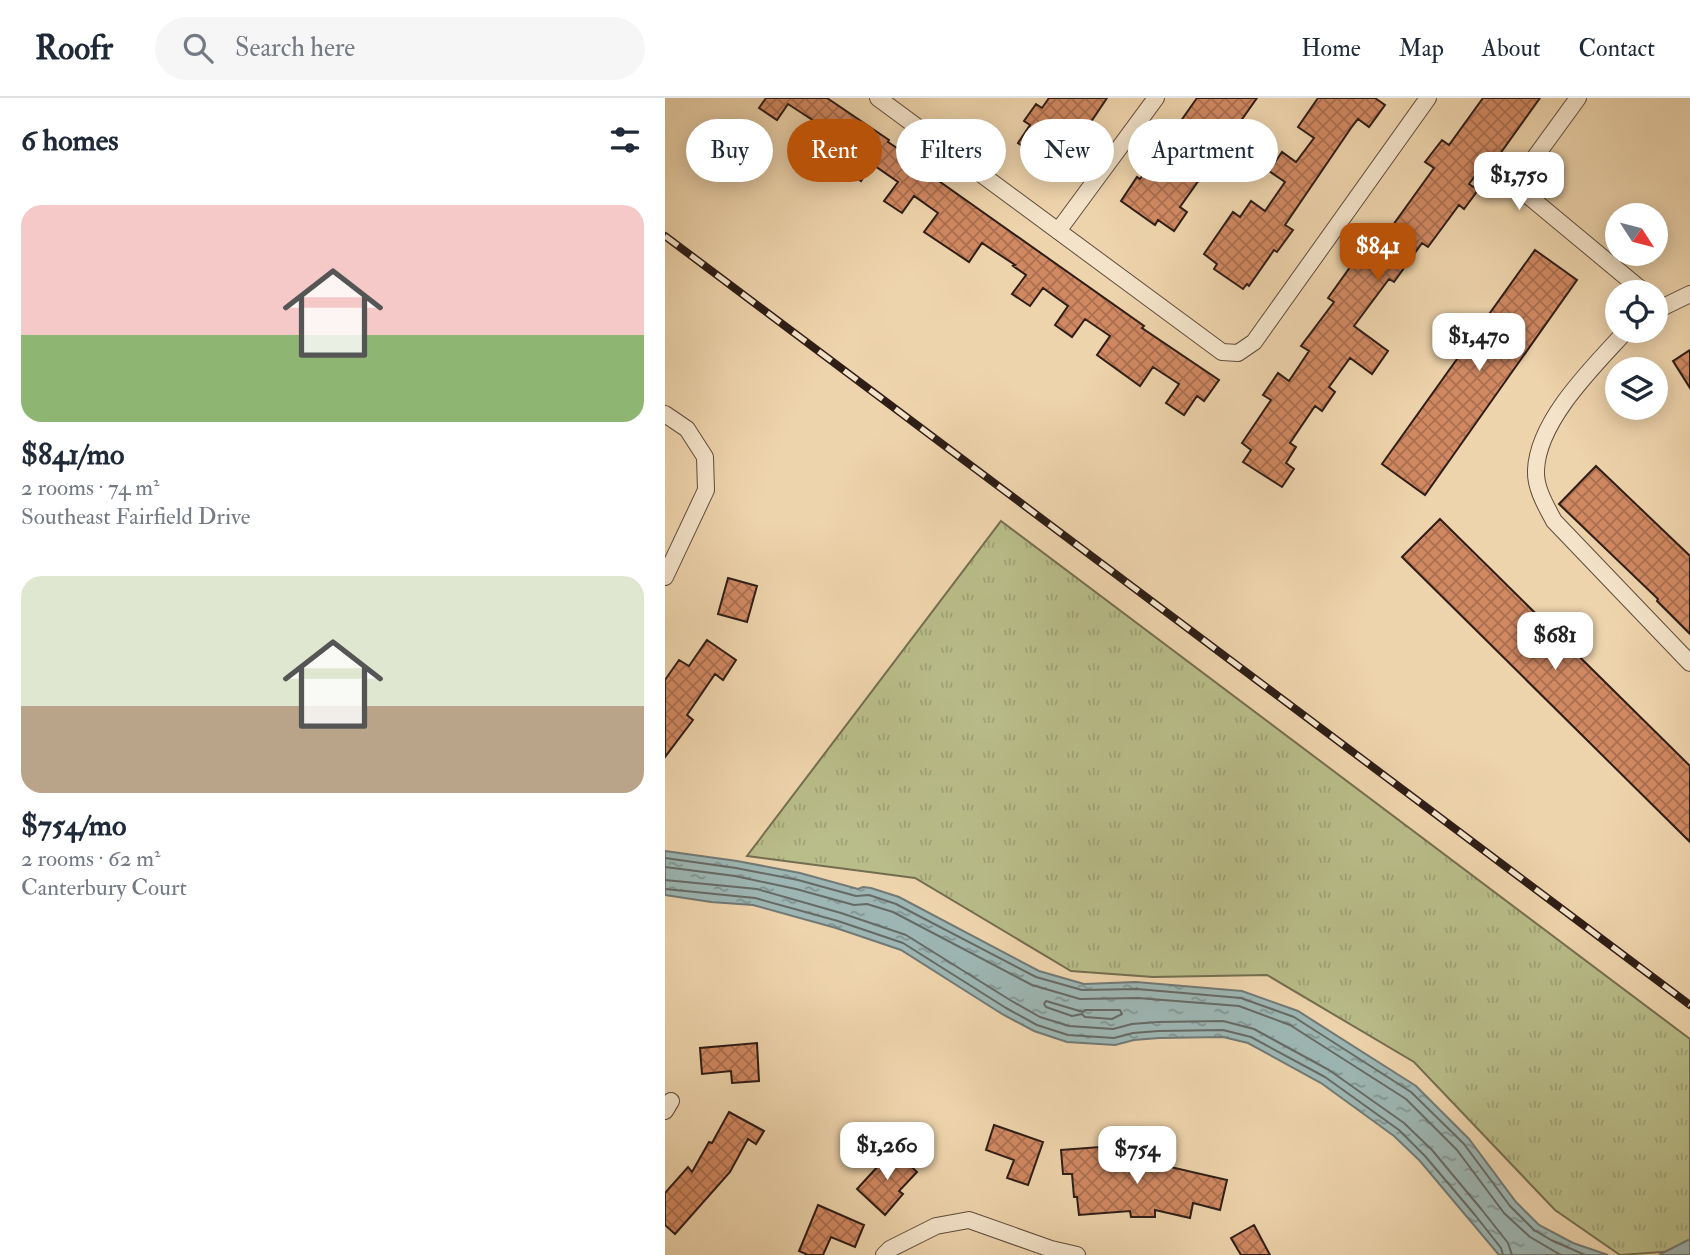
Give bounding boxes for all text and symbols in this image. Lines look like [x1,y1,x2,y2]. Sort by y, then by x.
search box [155,17,645,80]
text: Roofr [35,28,113,69]
icon: search [179,29,217,67]
text: Search here [235,32,355,64]
text: Home [1301,33,1361,64]
text: Map [1399,33,1444,64]
text: About [1482,33,1541,64]
text: Contact [1579,33,1655,64]
chip: Buy [686,119,773,182]
chip: Rent [787,119,882,182]
chip: Filters [896,119,1006,182]
chip: New [1020,119,1114,182]
chip: Apartment [1128,119,1278,182]
icon: filters [606,121,644,159]
text: 6 homes [21,122,119,159]
pin: $1,750 [1462,152,1576,212]
text: $1,750 [1490,160,1548,189]
north arrow [1605,203,1668,266]
map controls [1605,203,1668,420]
pin: $841 [1337,223,1419,283]
text: $841 [1356,231,1400,260]
icon: home [270,250,396,376]
button: locate [1605,280,1668,343]
pin: $1,470 [1422,314,1536,373]
text: $1,470 [1448,321,1510,350]
button: layers [1605,357,1668,420]
text: $841/mo [21,436,124,473]
text: 2 rooms · 74 m² [21,473,160,502]
text: Southeast Fairfield Drive [21,502,250,531]
pin: $681 [1514,612,1596,672]
text: $681 [1533,620,1577,649]
icon: home [270,621,396,747]
text: $754/mo [21,807,126,844]
text: 2 rooms · 62 m² [21,844,160,873]
text: Canterbury Court [21,873,187,902]
pin: $1,260 [830,1122,944,1182]
pin: $754 [1096,1126,1178,1186]
text: $1,260 [856,1130,918,1159]
text: $754 [1114,1134,1160,1163]

